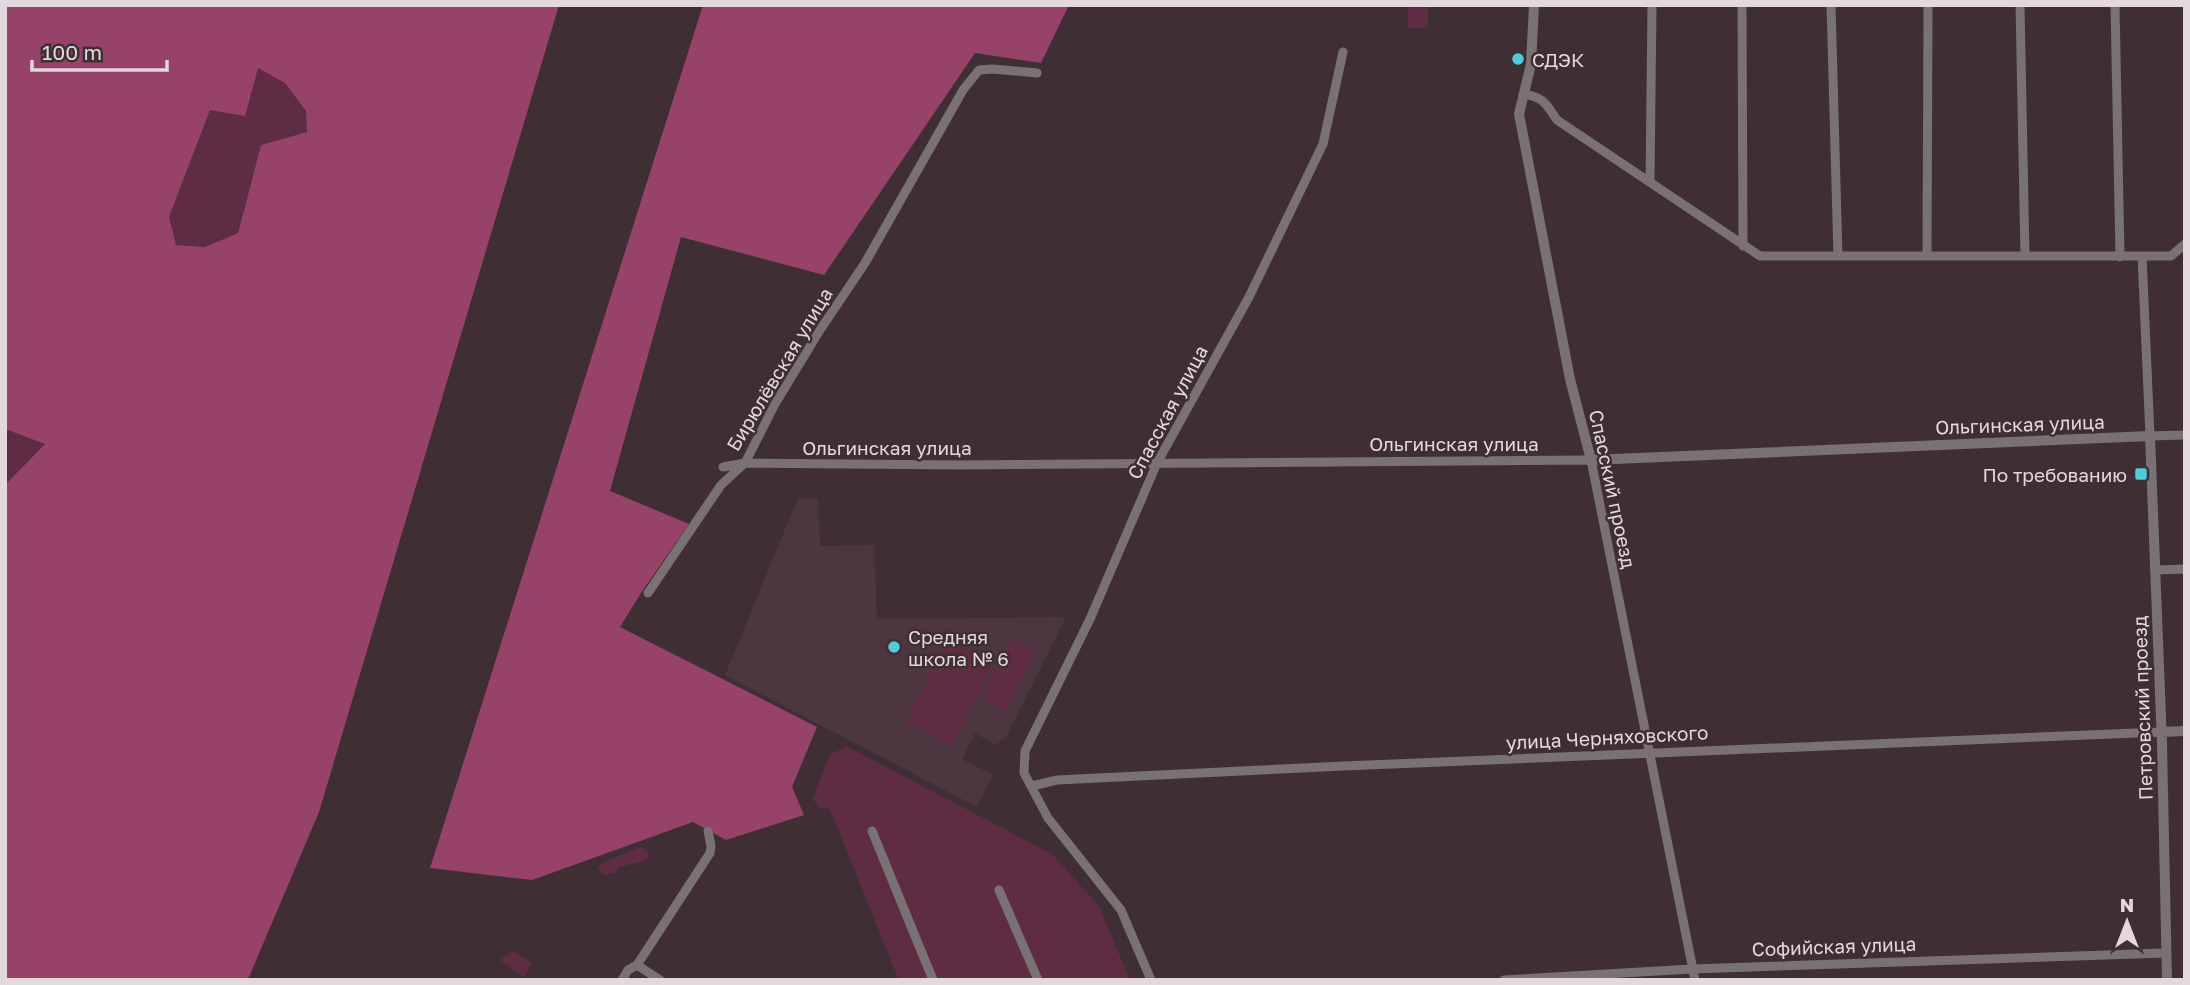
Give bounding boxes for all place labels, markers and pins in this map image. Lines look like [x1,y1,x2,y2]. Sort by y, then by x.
place label: СДЭК [1532,48,1584,71]
marker: СДЭК [1510,51,1526,67]
place label: По требованию [1983,463,2127,486]
marker: По требованию [2133,466,2149,482]
place label: Средняя школа № 6 [908,625,1009,670]
marker: Средняя школа № 6 [886,639,902,655]

